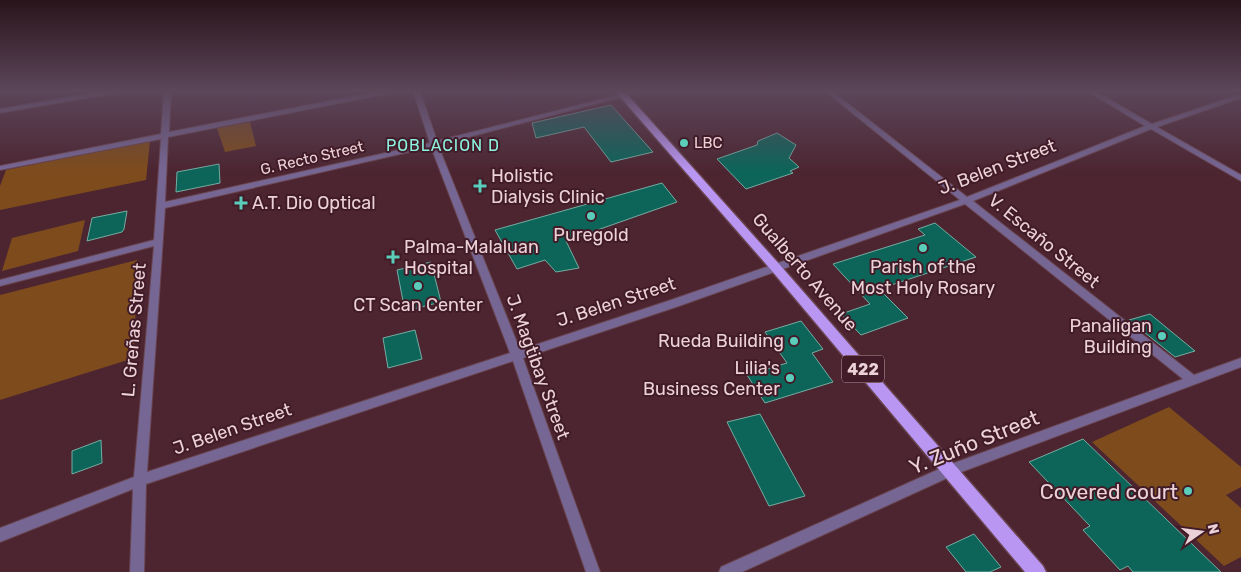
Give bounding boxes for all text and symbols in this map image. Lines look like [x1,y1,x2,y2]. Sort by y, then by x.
place label: LBC [694,134,722,152]
street label: J. Belen Street [935,135,1059,199]
district label: POBLACION D [386,136,500,155]
street label: G. Recto Street [259,137,365,179]
marker: LBC [678,137,690,149]
place label: Holistic Dialysis Clinic [491,165,605,208]
marker: Holistic Dialysis Clinic [473,179,487,193]
street label: V. Escaño Street [984,189,1104,293]
place label: A.T. Dio Optical [252,192,376,214]
marker: A.T. Dio Optical [234,196,248,210]
street label: Gualberto Avenue [748,208,862,336]
marker: Puregold [585,210,597,222]
place label: Puregold [553,224,629,246]
place label: Palma-Malaluan Hospital [404,236,539,279]
marker: Parish of the Most Holy Rosary [917,242,929,254]
marker: Palma-Malaluan Hospital [386,250,400,264]
place label: Parish of the Most Holy Rosary [851,256,995,299]
street label: L. Greñas Street [117,262,151,398]
street label: J. Belen Street [554,272,678,332]
marker: CT Scan Center [412,280,424,292]
street label: J. Magtibay Street [502,291,574,443]
place label: CT Scan Center [353,294,483,316]
place label: Panaligan Building [1070,315,1152,358]
place label: Rueda Building [658,330,784,352]
marker: Panaligan Building [1156,330,1168,342]
marker: Rueda Building [788,335,800,347]
road number: 422 [842,356,884,382]
place label: Lilia's Business Center [643,357,780,400]
marker: Lilia's Business Center [784,372,796,384]
street label: J. Belen Street [170,398,294,460]
street label: Y. Zuño Street [905,405,1043,479]
place label: Covered court [1040,479,1178,504]
marker: Covered court [1182,485,1194,497]
north arrow [1176,507,1226,557]
text: N [1204,522,1223,536]

